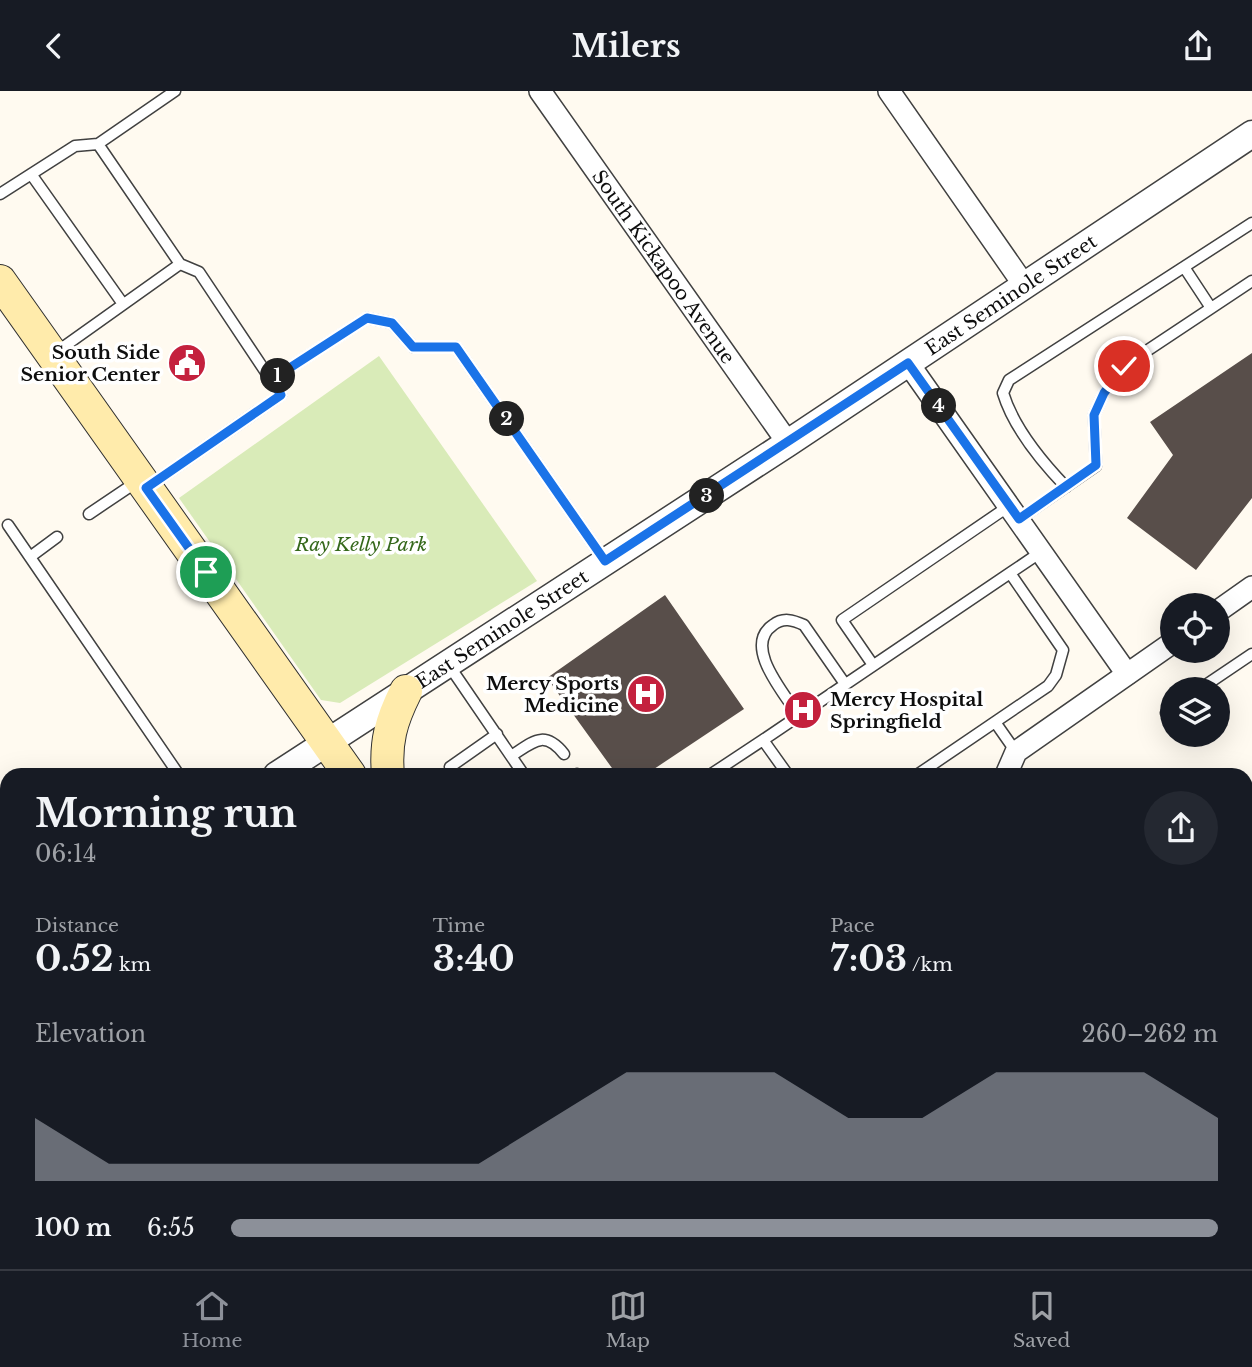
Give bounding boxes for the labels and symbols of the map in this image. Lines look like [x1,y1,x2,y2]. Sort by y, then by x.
street label: South Kickapoo Avenue [588,165,740,368]
street label: East Seminole Street [921,229,1101,360]
pin [1094,336,1154,396]
place label: South Side Senior Center [21,341,161,386]
public building icon: South Side Senior Center [166,342,208,384]
pin: 1 [260,359,296,393]
pin: 4 [922,389,956,423]
pin: 2 [490,401,524,437]
pin: 3 [690,479,724,513]
park label: Ray Kelly Park [294,533,427,556]
pin [176,542,236,602]
street label: East Seminole Street [411,564,593,693]
place label: Mercy Sports Medicine [486,672,619,717]
hospital icon: Mercy Sports Medicine [625,673,667,715]
place label: Mercy Hospital Springfield [830,688,983,733]
hospital icon: Mercy Hospital Springfield [782,689,824,731]

